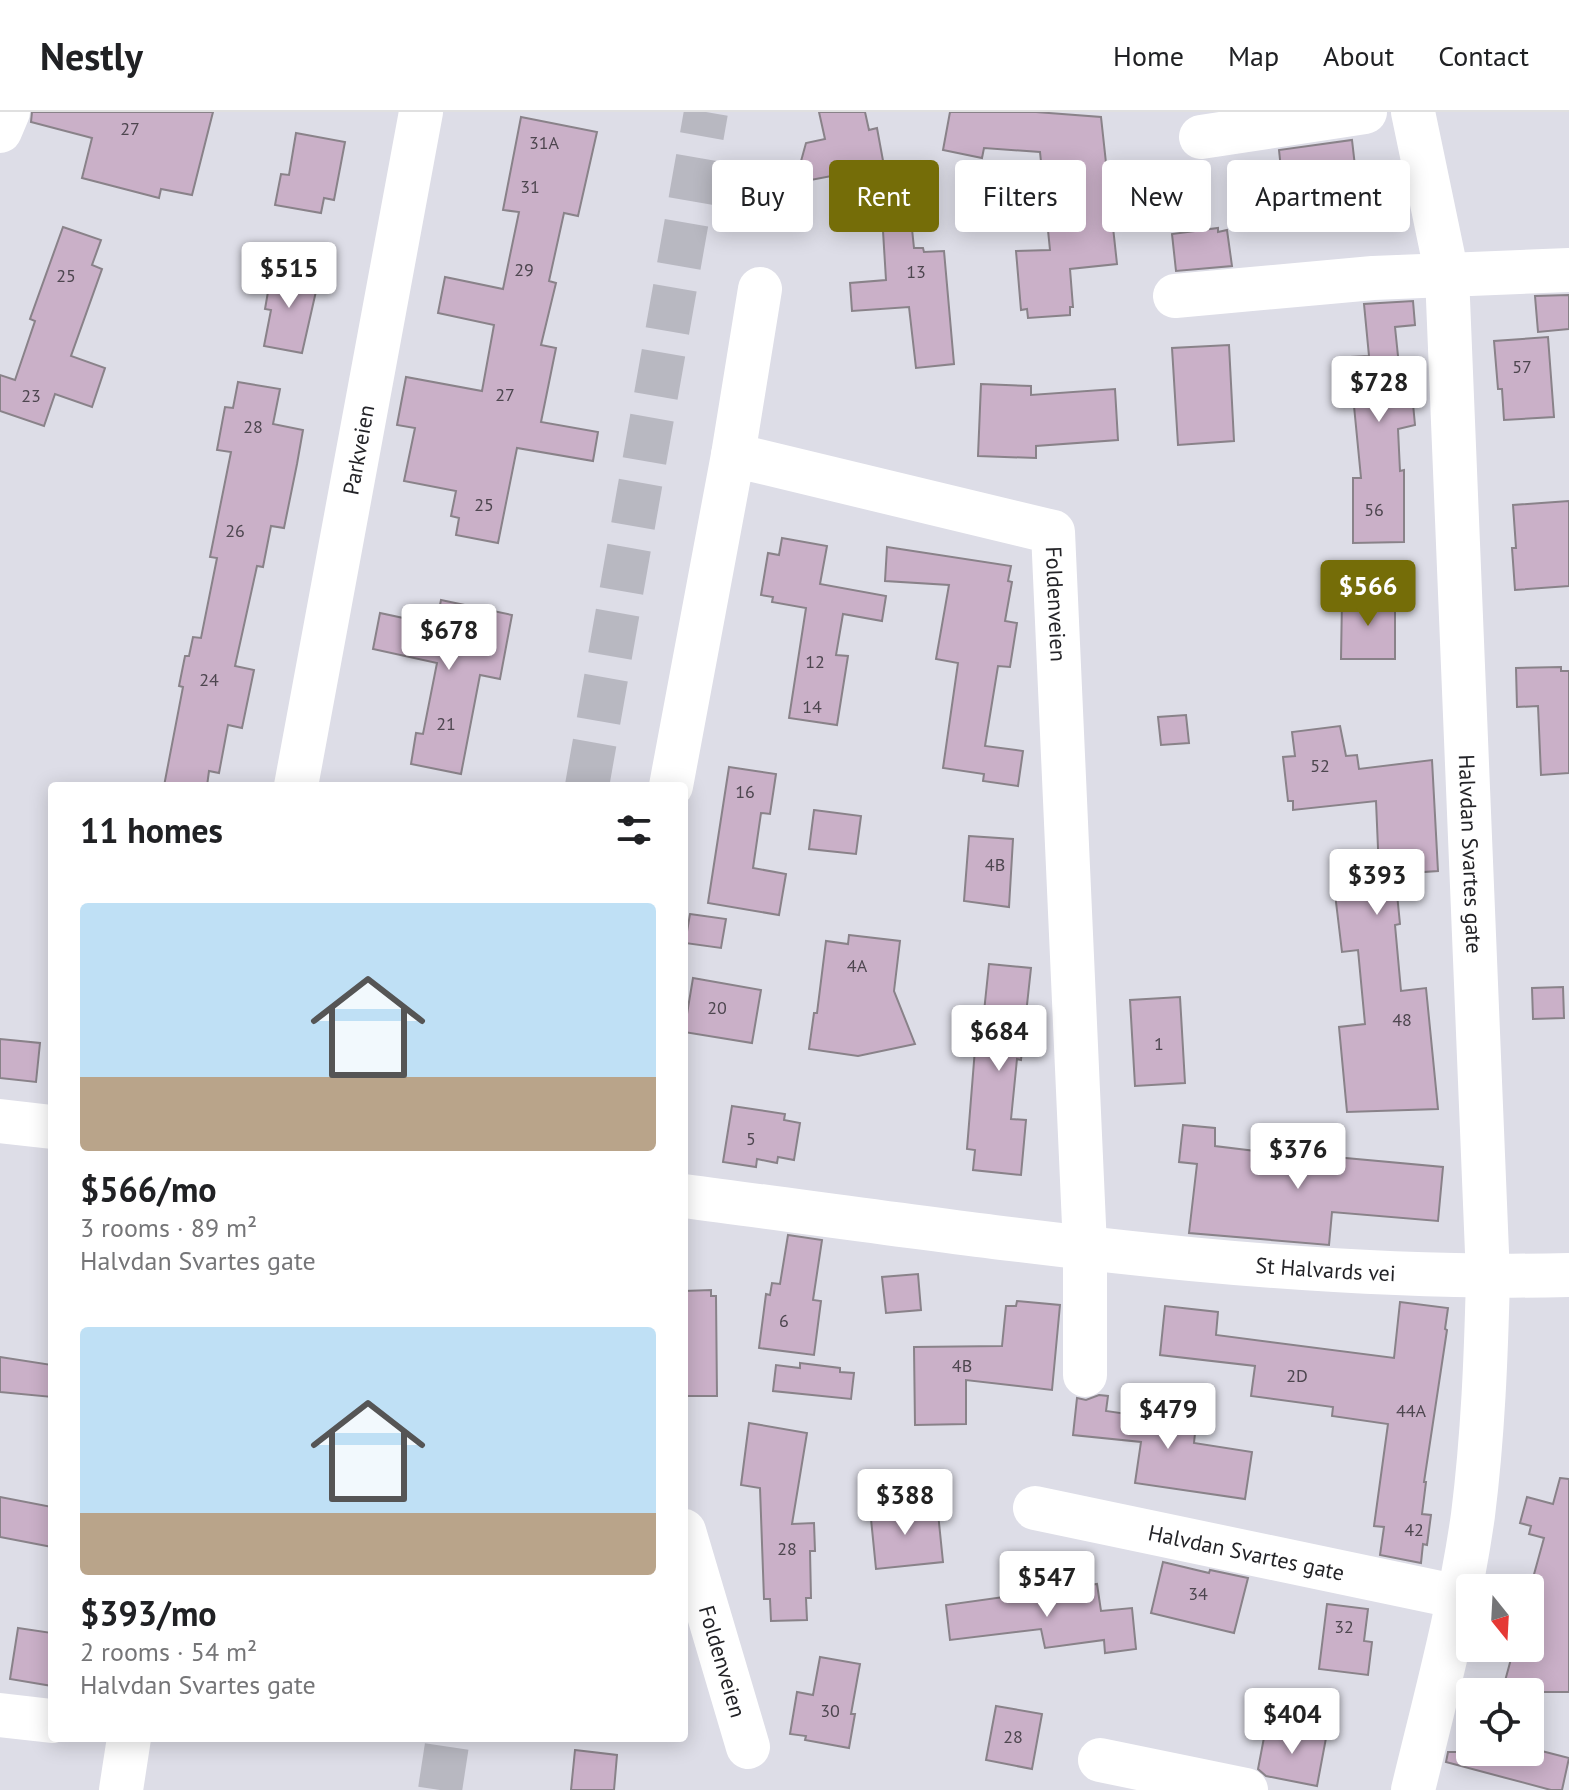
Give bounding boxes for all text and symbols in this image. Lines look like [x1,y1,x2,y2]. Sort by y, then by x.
text: Nestly [40,31,143,80]
text: Home [1113,37,1184,74]
text: Map [1228,37,1279,74]
text: About [1323,37,1394,74]
text: Contact [1438,37,1529,74]
house number: 27 [120,117,140,140]
house number: 31A [529,131,560,154]
chip: Buy [712,160,813,232]
chip: Rent [829,160,939,232]
chip: Filters [955,160,1086,232]
chip: New [1102,160,1211,232]
chip: Apartment [1227,160,1410,232]
house number: 31 [520,175,540,198]
pin: $515 [242,242,336,310]
text: $515 [260,251,318,284]
house number: 29 [514,258,534,281]
house number: 13 [906,260,926,283]
house number: 25 [56,264,76,287]
house number: 57 [1512,355,1532,378]
pin: $728 [1332,356,1426,424]
text: $728 [1350,365,1408,398]
house number: 27 [495,383,515,406]
house number: 23 [21,384,41,407]
street label: Parkveien [336,402,380,497]
house number: 28 [243,415,263,438]
house number: 25 [474,493,494,516]
house number: 56 [1364,498,1384,521]
house number: 26 [225,519,245,542]
street label: Foldenveien [1040,546,1073,662]
pin: $566 [1321,560,1415,628]
text: $566 [1339,569,1397,602]
pin: $678 [402,604,496,672]
text: $678 [420,613,478,646]
house number: 12 [805,650,825,673]
house number: 24 [199,668,219,691]
house number: 14 [802,695,822,718]
house number: 21 [436,712,456,735]
house number: 52 [1310,754,1330,777]
street label: Halvdan Svartes gate [1453,754,1489,954]
house number: 16 [735,780,755,803]
text: 11 homes [80,808,223,852]
icon: filters [612,808,656,852]
pin: $393 [1330,849,1424,917]
house number: 4B [985,853,1005,876]
text: $393 [1348,858,1406,891]
house number: 4A [847,954,868,977]
icon: home [296,955,440,1099]
house number: 20 [707,996,727,1019]
pin: $684 [952,1005,1046,1073]
house number: 48 [1392,1008,1412,1031]
text: $684 [970,1014,1028,1047]
house number: 1 [1154,1032,1164,1055]
pin: $376 [1251,1123,1345,1191]
house number: 5 [746,1127,756,1150]
text: $376 [1269,1132,1327,1165]
text: $566/mo [80,1167,217,1211]
text: 3 rooms · 89 m² [80,1211,257,1244]
text: Halvdan Svartes gate [80,1244,316,1277]
street label: St Halvards vei [1255,1251,1396,1287]
house number: 6 [779,1309,789,1332]
house number: 4B [952,1354,972,1377]
house number: 2D [1286,1364,1308,1387]
icon: home [296,1379,440,1523]
pin: $479 [1121,1383,1215,1451]
text: $479 [1139,1392,1197,1425]
house number: 44A [1396,1399,1427,1422]
pin: $388 [858,1469,952,1537]
text: $388 [876,1478,934,1511]
street label: Halvdan Svartes gate [1146,1518,1347,1587]
house number: 42 [1404,1518,1424,1541]
house number: 28 [777,1537,797,1560]
pin: $547 [1000,1551,1094,1619]
text: $547 [1018,1560,1076,1593]
north arrow [1456,1574,1544,1662]
map controls [1456,1574,1544,1766]
house number: 34 [1188,1582,1208,1605]
text: $393/mo [80,1591,217,1635]
street label: Foldenveien [693,1602,752,1721]
house number: 32 [1334,1615,1354,1638]
text: 2 rooms · 54 m² [80,1635,257,1668]
text: Halvdan Svartes gate [80,1668,316,1701]
button: locate [1456,1678,1544,1766]
pin: $404 [1245,1688,1339,1756]
text: $404 [1263,1697,1321,1730]
house number: 30 [820,1699,840,1722]
house number: 28 [1003,1725,1023,1748]

